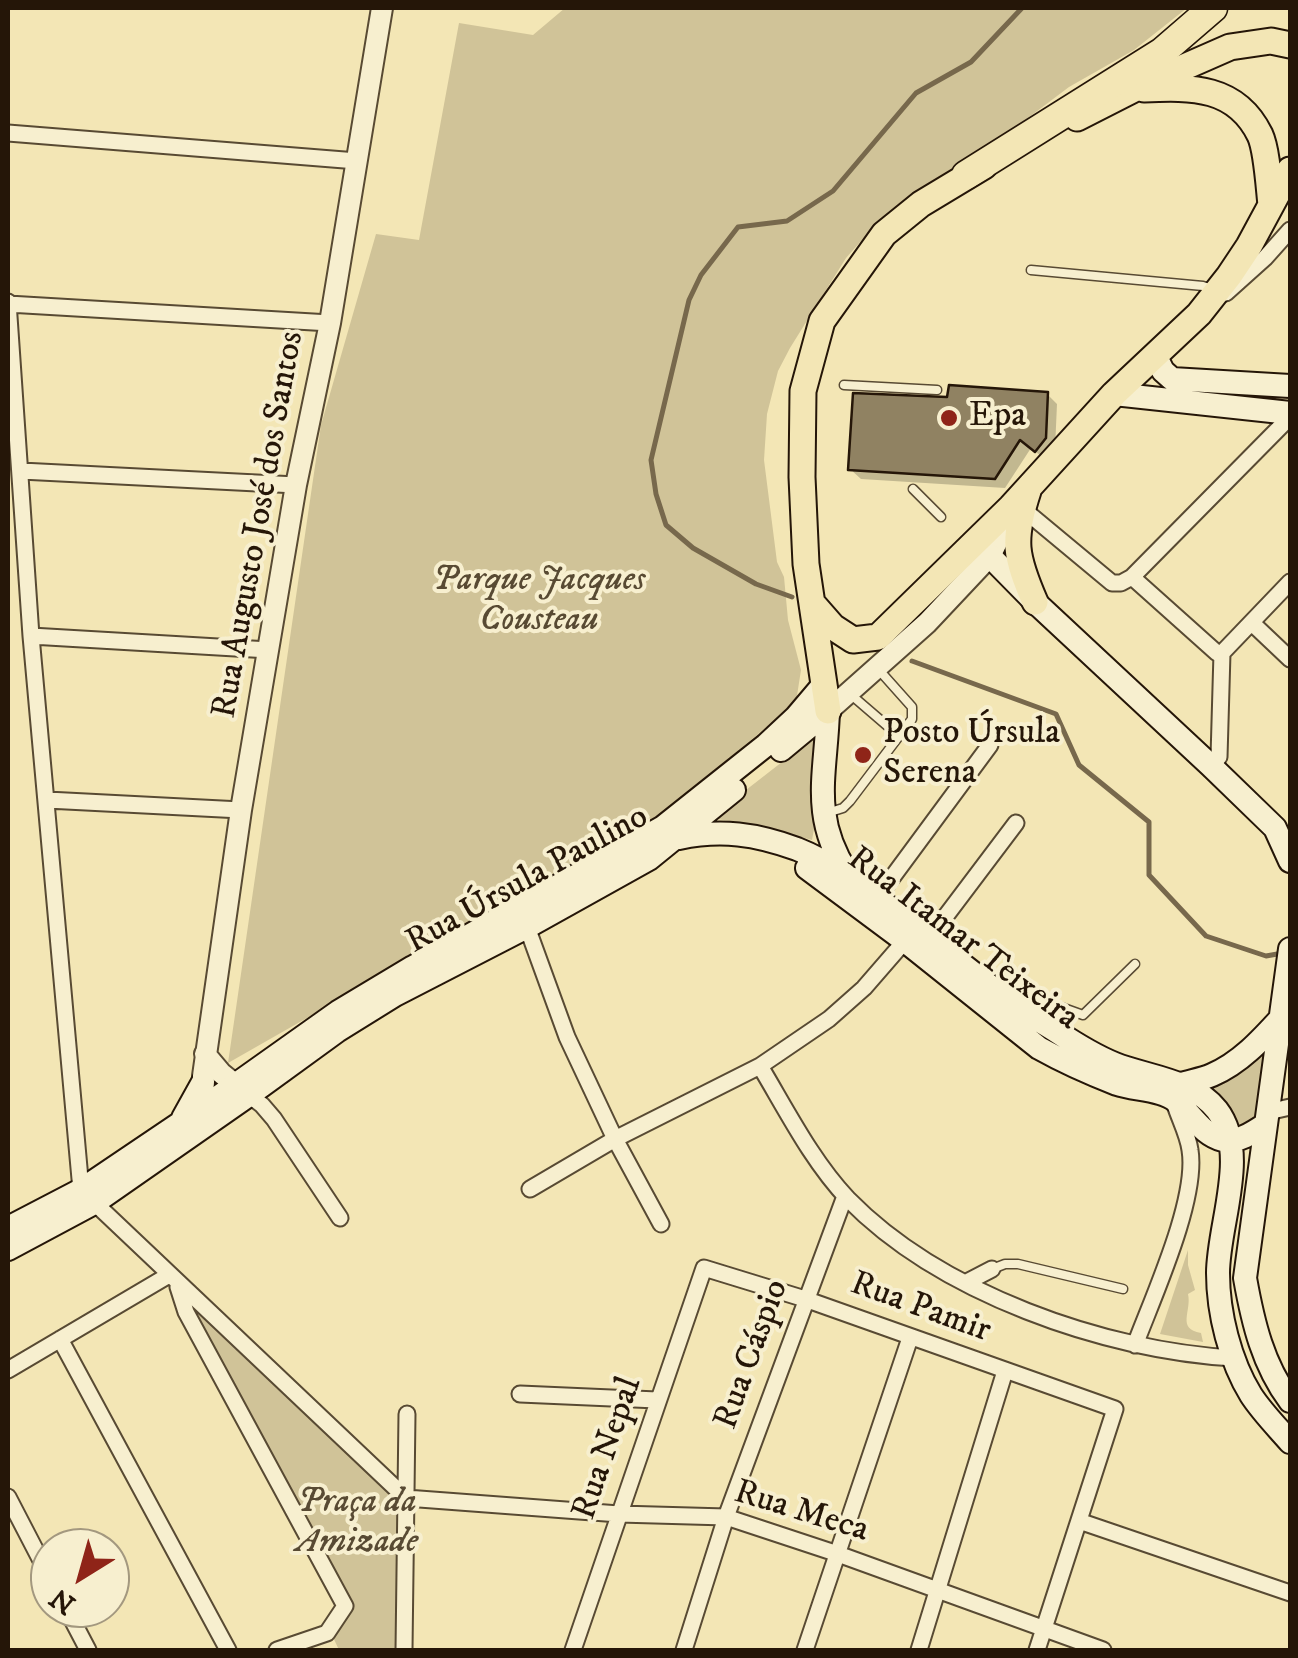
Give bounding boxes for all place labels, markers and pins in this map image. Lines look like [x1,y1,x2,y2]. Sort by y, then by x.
place label: Epa [969,397,1026,439]
marker: Epa [938,407,960,429]
place label: Posto Úrsula Serena [883,714,1060,796]
marker: Posto Úrsula Serena [852,744,874,766]

